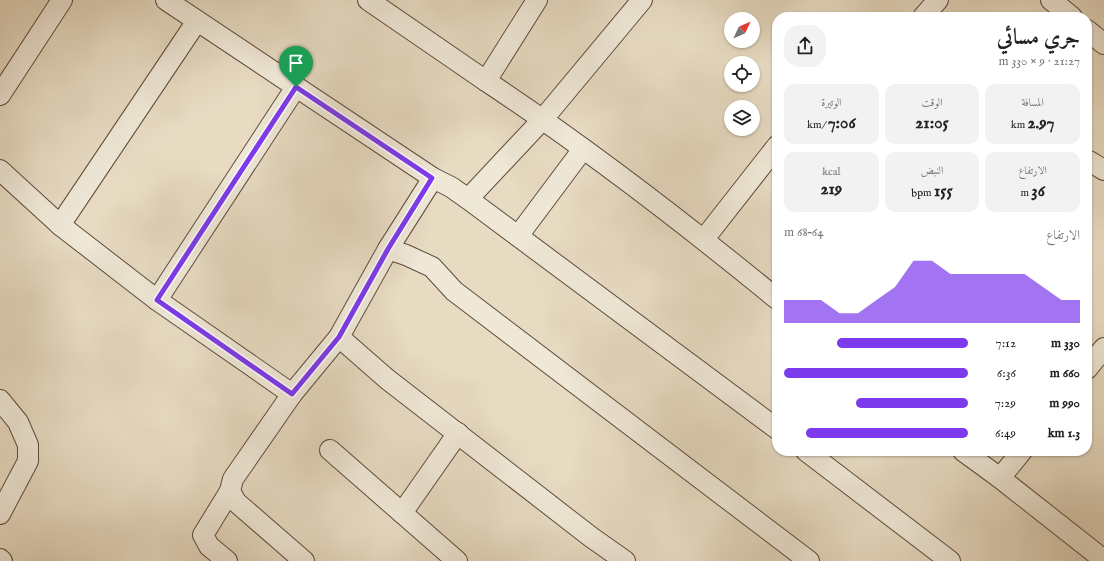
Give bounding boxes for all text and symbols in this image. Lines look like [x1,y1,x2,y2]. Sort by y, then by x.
north arrow [724,12,760,48]
map controls [724,12,760,136]
text: جري مسائي [997,24,1080,52]
button: share [784,25,826,67]
pin [279,46,313,87]
icon: arrive [285,52,307,74]
text: 21:27 · 9 × 330 m [998,53,1080,70]
button: locate [724,56,760,92]
text: الوتيرة [821,96,841,110]
text: الوقت [921,96,943,110]
text: المسافة [1021,96,1044,110]
button: layers [724,100,760,136]
text: 7:06 [828,113,856,134]
text: 21:05 [915,113,949,134]
text: 2.97 [1028,113,1055,134]
text: /km [807,118,828,132]
text: km [1011,118,1028,132]
text: النبض [921,164,943,178]
text: الارتفاع [1018,164,1047,178]
text: kcal [822,165,841,179]
text: 219 [820,179,842,200]
text: 155 [934,181,953,202]
text: 36 [1031,181,1045,202]
text: bpm [911,186,934,200]
text: m [1020,186,1031,200]
text: 64–68 m [784,224,824,241]
text: الارتفاع [1046,227,1080,244]
text: 7:12 [996,335,1016,352]
text: 330 m [1051,335,1080,352]
text: 6:36 [997,365,1016,382]
text: 660 m [1050,365,1080,382]
text: 7:29 [995,395,1016,412]
text: 990 m [1049,395,1080,412]
text: 6:49 [995,425,1016,442]
text: 1.3 km [1048,425,1080,442]

